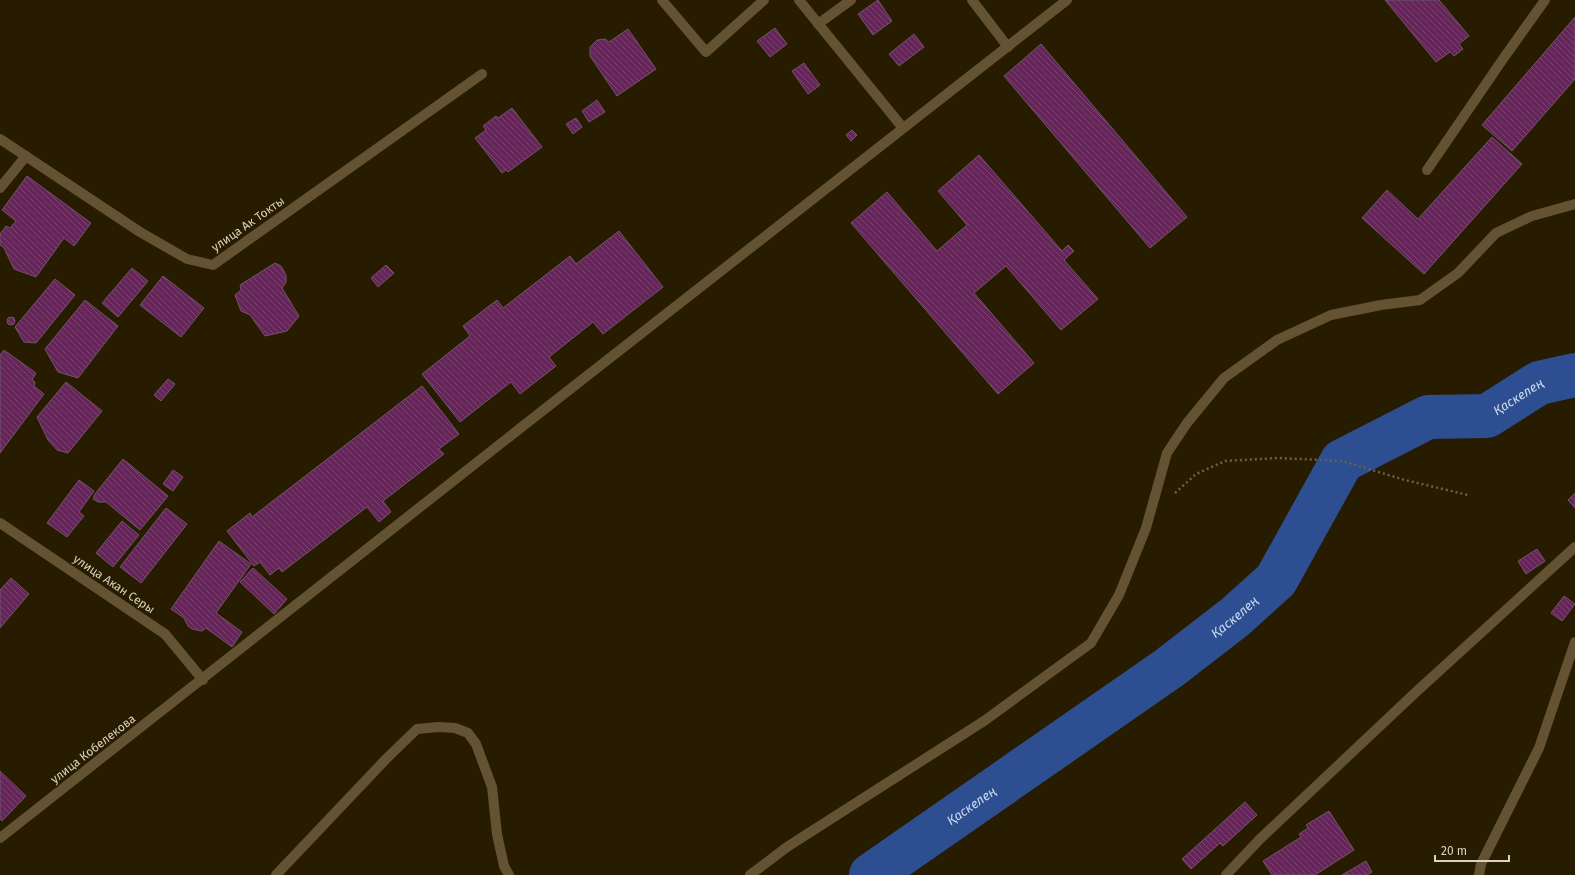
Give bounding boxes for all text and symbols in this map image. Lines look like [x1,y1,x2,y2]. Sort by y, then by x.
street label: улица Ак Токты [209,194,287,254]
water label: Қаскелең [1490,375,1546,418]
street label: улица Акан Серы [71,552,157,616]
water label: Қаскелең [1208,592,1261,640]
street label: улица Кобелекова [48,712,138,786]
water label: Қаскелең [944,783,999,828]
scale bar [1435,837,1509,863]
text: 20 m [1441,844,1467,858]

